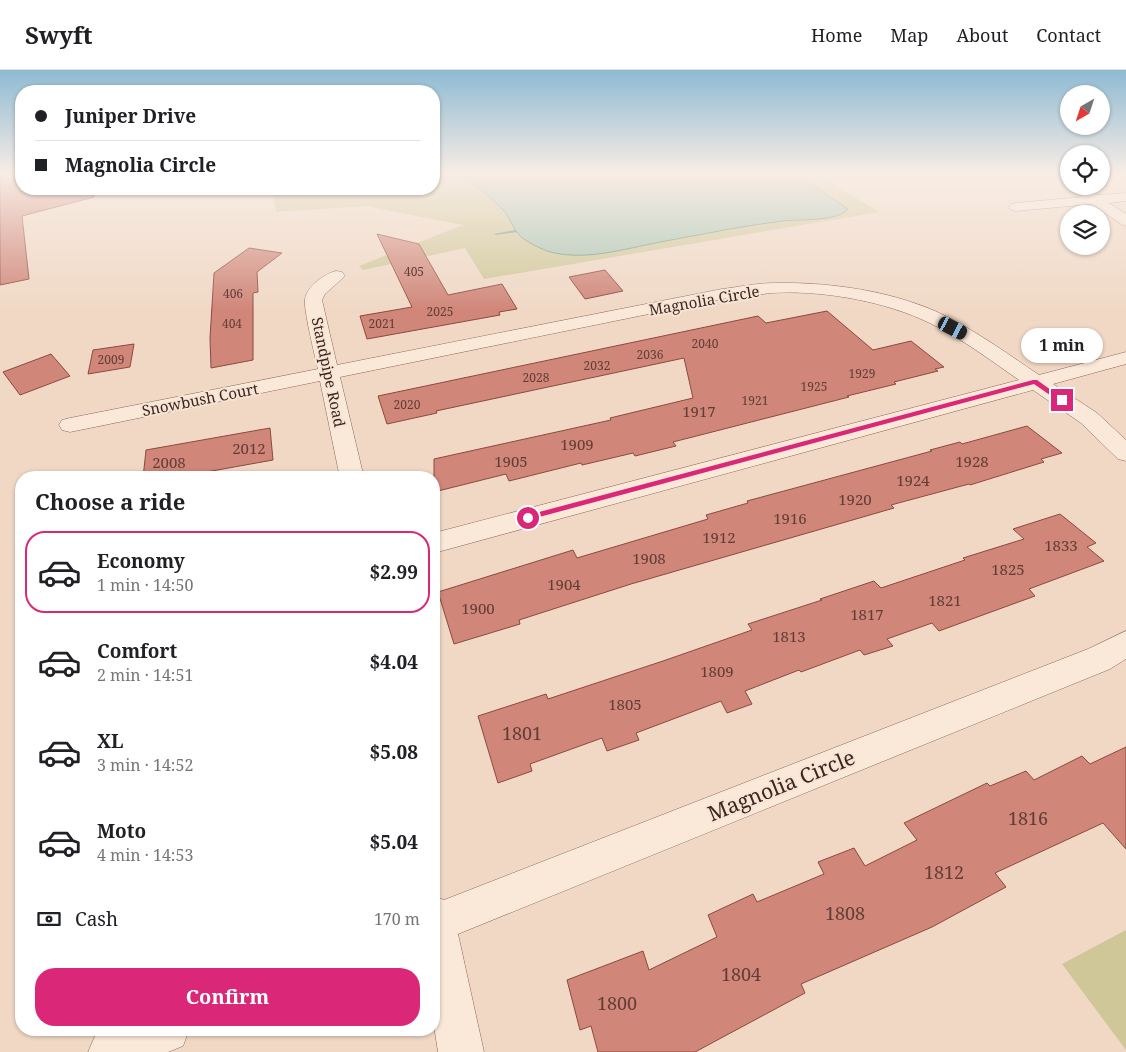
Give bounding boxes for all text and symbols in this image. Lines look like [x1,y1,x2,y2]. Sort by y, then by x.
text: Swyft [25,18,93,51]
text: Home [811,23,862,47]
text: Map [890,23,928,47]
text: About [956,23,1008,47]
text: Contact [1036,23,1101,47]
north arrow [1060,85,1110,135]
map controls [1060,85,1110,255]
text: Juniper Drive [65,103,196,129]
button: locate [1060,145,1110,195]
text: Magnolia Circle [65,152,216,178]
button: layers [1060,205,1110,255]
house number: 405 [404,263,424,280]
street label: Magnolia Circle [647,280,761,320]
house number: 406 [223,285,243,302]
house number: 2025 [427,303,453,320]
house number: 404 [222,315,242,332]
street label: Standpipe Road [308,315,350,429]
house number: 2021 [369,315,395,332]
car [936,315,969,341]
callout: 1 min [1021,328,1103,362]
text: 1 min [1039,334,1085,356]
house number: 2040 [692,335,719,352]
house number: 2036 [637,346,664,363]
house number: 2009 [98,351,124,368]
house number: 2032 [584,357,610,374]
house number: 1929 [849,365,875,382]
house number: 2028 [523,369,550,386]
street label: Snowbush Court [140,378,260,420]
house number: 1925 [801,378,827,395]
route end [1051,389,1073,411]
house number: 1921 [742,392,768,409]
house number: 2020 [394,396,421,413]
house number: 1917 [682,401,716,421]
house number: 1909 [560,434,594,454]
house number: 2012 [232,438,266,458]
house number: 1905 [494,451,528,471]
house number: 1928 [955,451,989,471]
house number: 2008 [152,452,186,472]
house number: 1924 [896,470,930,490]
text: Choose a ride [35,486,185,516]
house number: 1920 [838,489,872,509]
route start [517,507,539,529]
house number: 1916 [773,508,807,528]
house number: 1912 [702,527,736,547]
house number: 1833 [1044,535,1078,555]
text: Economy [97,548,185,574]
house number: 1908 [632,548,666,568]
icon: car [37,550,82,595]
text: $2.99 [369,559,418,585]
house number: 1825 [991,559,1025,579]
text: 1 min · 14:50 [97,574,193,596]
house number: 1904 [547,574,581,594]
house number: 1821 [928,590,962,610]
house number: 1900 [461,598,495,618]
house number: 1817 [850,604,884,624]
house number: 1813 [772,626,806,646]
text: Comfort [97,638,177,664]
icon: car [37,640,82,685]
text: $4.04 [369,649,418,675]
house number: 1809 [700,661,734,681]
text: 2 min · 14:51 [97,664,193,686]
house number: 1805 [608,694,642,714]
house number: 1801 [502,721,542,745]
text: XL [97,728,123,754]
icon: car [37,730,82,775]
text: $5.08 [369,739,418,765]
street label: Magnolia Circle [703,743,859,827]
text: 3 min · 14:52 [97,754,193,776]
house number: 1816 [1008,806,1048,830]
text: Moto [97,818,146,844]
icon: car [37,820,82,865]
text: $5.04 [369,829,418,855]
text: 4 min · 14:53 [97,844,193,866]
house number: 1812 [924,860,964,884]
house number: 1808 [825,901,865,925]
icon: cash [35,905,63,933]
text: Cash [75,906,118,932]
text: 170 m [374,908,420,930]
house number: 1804 [721,962,761,986]
button: Confirm [35,968,420,1026]
house number: 1800 [597,991,637,1015]

